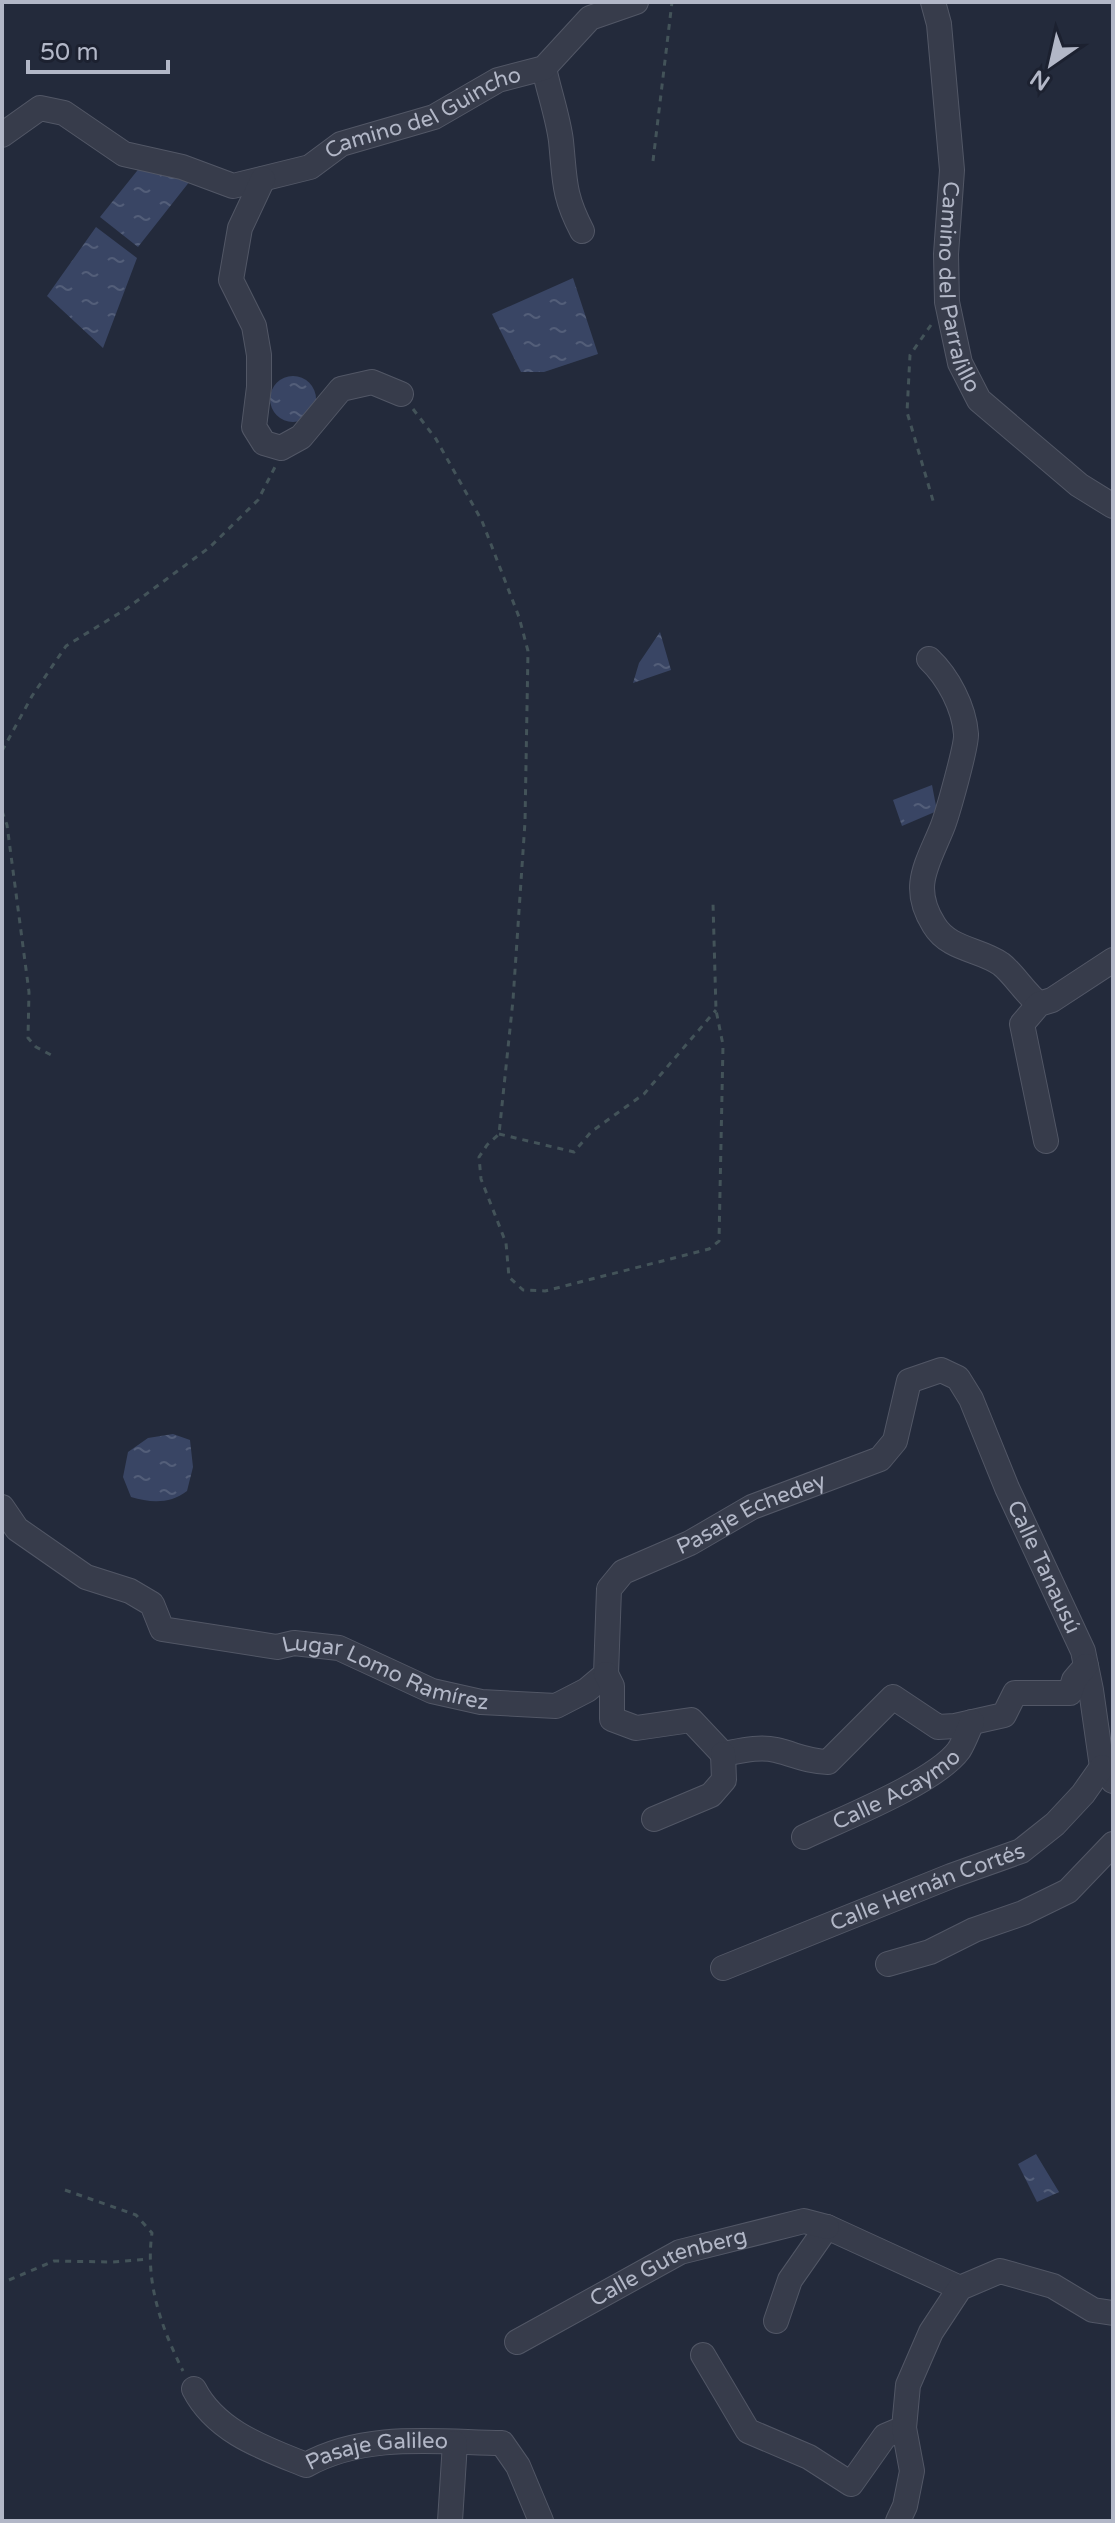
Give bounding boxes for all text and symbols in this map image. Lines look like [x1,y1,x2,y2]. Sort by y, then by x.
scale bar [28,24,168,74]
north arrow [1011,24,1091,104]
text: 50 m [40,38,98,67]
street label: Camino del Guincho [320,62,524,165]
text: N [1026,64,1055,95]
street label: Camino del Parralillo [933,180,986,397]
street label: Pasaje Echedey [673,1468,829,1560]
street label: Calle Tanausú [1002,1496,1086,1638]
street label: Lugar Lomo Ramírez [280,1630,489,1715]
street label: Calle Acaymo [829,1744,966,1835]
street label: Calle Hernán Cortés [826,1838,1028,1936]
street label: Calle Gutenberg [585,2223,750,2312]
street label: Pasaje Galileo [301,2428,448,2476]

